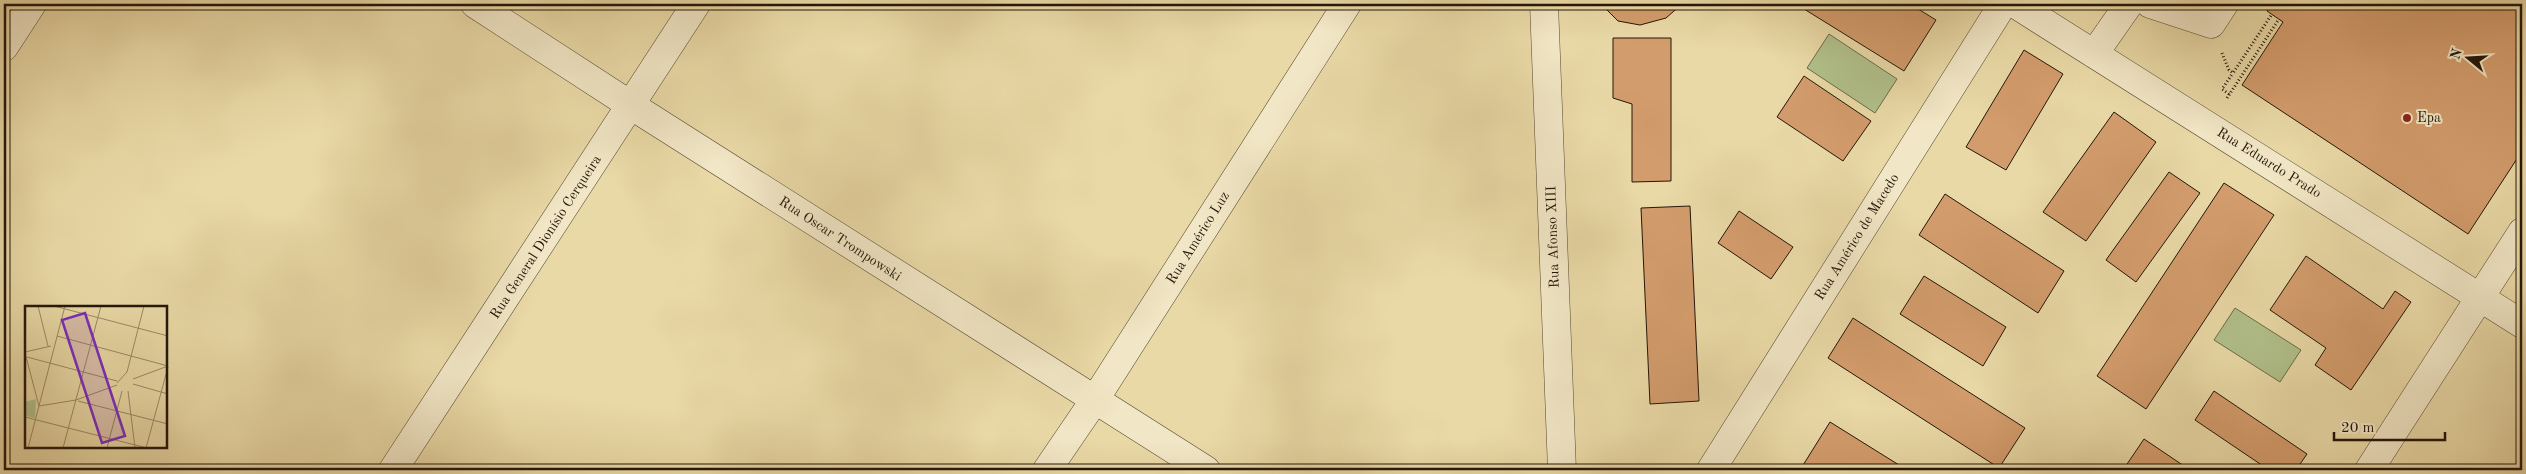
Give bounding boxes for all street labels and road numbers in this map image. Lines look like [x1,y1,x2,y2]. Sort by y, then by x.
street label: Rua Eduardo Prado [2214,125,2324,201]
street label: Rua General Dionísio Cerqueira [488,153,604,321]
street label: Rua Américo de Macedo [1812,171,1902,303]
street label: Rua Afonso XIII [1544,186,1562,288]
street label: Rua Américo Luz [1164,189,1232,287]
street label: Rua Oscar Trompowski [776,194,904,284]

